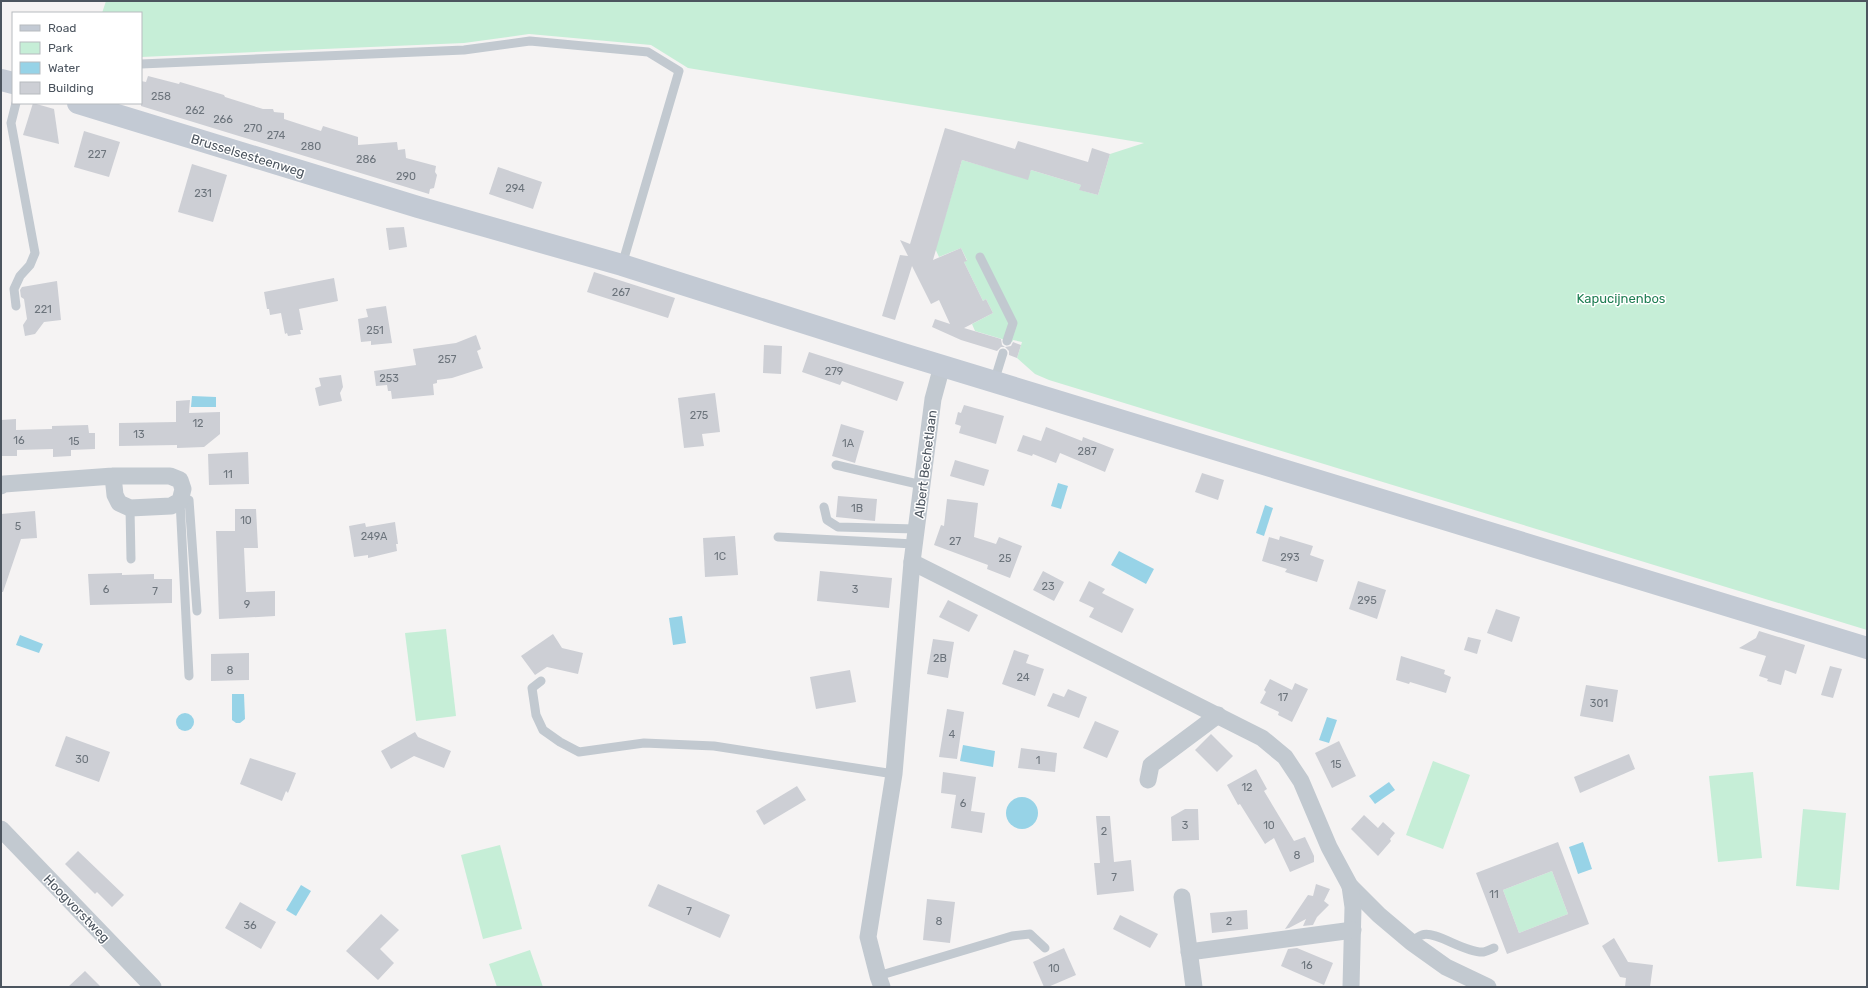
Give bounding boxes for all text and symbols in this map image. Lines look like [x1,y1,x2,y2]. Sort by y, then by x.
legend [12,12,142,104]
text: Road [48,21,76,35]
text: Park [48,41,74,55]
text: Water [48,61,80,75]
text: Building [48,81,94,95]
house number: 258 [151,90,171,103]
house number: 262 [185,104,205,117]
house number: 266 [213,113,233,126]
house number: 270 [243,122,263,135]
house number: 274 [267,129,285,142]
street label: Brusselsesteenweg [189,131,307,181]
house number: 280 [301,140,321,153]
house number: 227 [88,148,107,161]
house number: 286 [356,153,376,166]
house number: 290 [396,170,416,183]
house number: 294 [505,182,525,195]
house number: 231 [194,187,212,200]
house number: 267 [612,286,631,299]
park label: Kapucijnenbos [1577,291,1666,306]
house number: 221 [34,303,52,316]
house number: 251 [366,324,384,337]
house number: 257 [438,353,457,366]
house number: 279 [825,365,843,378]
house number: 253 [379,372,399,385]
house number: 275 [690,409,709,422]
street label: Albert Bechetlaan [911,409,940,519]
house number: 12 [192,417,204,430]
house number: 13 [133,428,145,441]
house number: 16 [13,434,25,447]
house number: 15 [68,435,80,448]
house number: 1A [842,437,855,450]
house number: 287 [1077,445,1097,458]
house number: 11 [223,468,233,481]
house number: 1B [851,502,863,515]
house number: 10 [240,514,252,527]
house number: 5 [15,520,22,533]
house number: 249A [361,530,388,543]
house number: 27 [949,535,961,548]
house number: 1C [714,550,726,563]
house number: 293 [1280,551,1300,564]
house number: 25 [999,552,1012,565]
house number: 23 [1041,580,1055,593]
house number: 6 [103,583,110,596]
house number: 3 [852,583,859,596]
house number: 7 [152,585,158,598]
house number: 295 [1357,594,1377,607]
house number: 9 [244,598,250,611]
house number: 2B [933,652,947,665]
house number: 8 [227,664,234,677]
house number: 24 [1016,671,1030,684]
house number: 17 [1278,691,1289,704]
house number: 301 [1590,697,1608,710]
house number: 4 [949,728,956,741]
house number: 30 [75,753,89,766]
house number: 1 [1036,754,1040,767]
house number: 15 [1330,758,1342,771]
house number: 12 [1241,781,1253,794]
house number: 6 [960,797,967,810]
house number: 3 [1182,819,1189,832]
house number: 10 [1263,819,1275,832]
house number: 2 [1101,825,1107,838]
house number: 8 [1294,849,1301,862]
street label: Hoogvorstweg [40,871,113,946]
house number: 7 [1111,871,1117,884]
house number: 11 [1489,888,1499,901]
house number: 7 [686,905,692,918]
house number: 8 [936,915,943,928]
house number: 2 [1226,915,1232,928]
house number: 36 [243,919,257,932]
house number: 16 [1301,959,1313,972]
house number: 10 [1048,962,1060,975]

